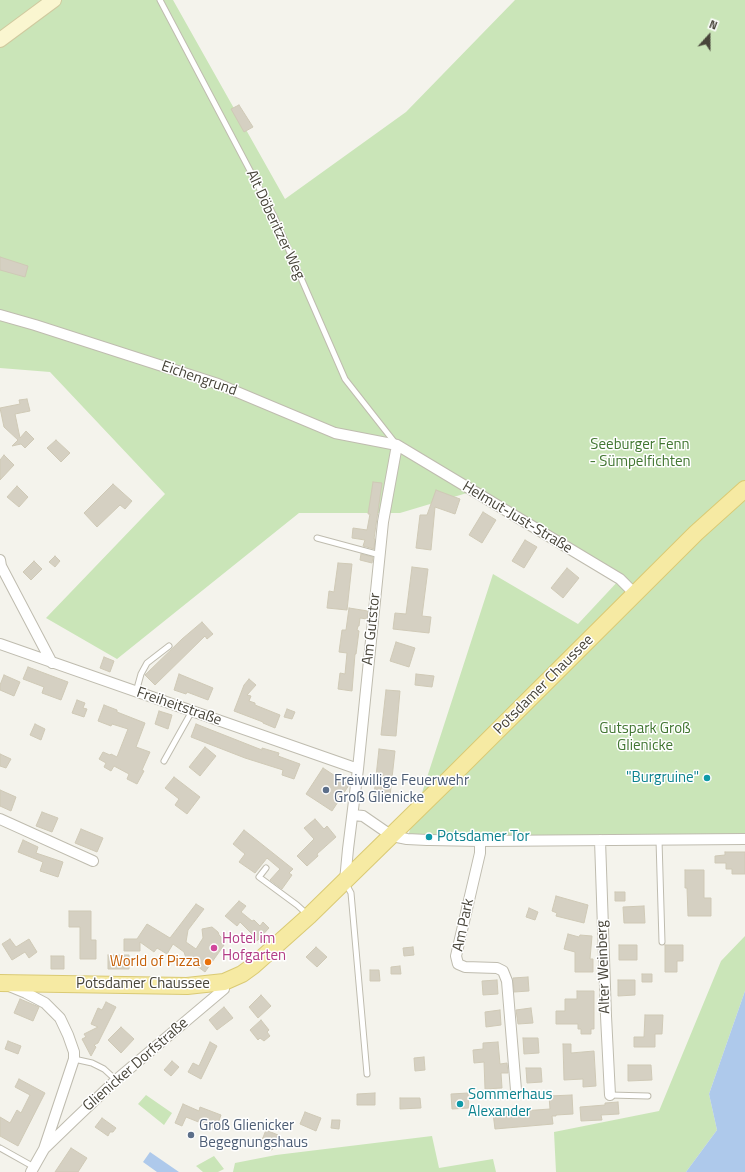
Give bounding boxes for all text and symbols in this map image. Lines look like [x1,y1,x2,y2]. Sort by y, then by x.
north arrow [689,16,729,56]
text: N [707,16,720,34]
street label: Alt Döberitzer Weg [242,167,308,283]
street label: Eichengrund [159,358,239,400]
park label: Seeburger Fenn - Sümpelfichten [589,436,691,471]
street label: Helmut-Just-Straße [459,478,575,558]
street label: Am Gutstor [359,592,385,666]
street label: Potsdamer Chaussee [490,631,598,739]
street label: Freiheitstraße [134,684,224,730]
park label: Gutspark Groß Glienicke [599,720,691,755]
place label: "Burgruine" [626,769,699,787]
place label: Freiwillige Feuerwehr Groß Glienicke [334,772,469,807]
marker: "Burgruine" [702,773,712,783]
marker: Freiwillige Feuerwehr Groß Glienicke [321,785,331,795]
place label: Potsdamer Tor [437,828,530,846]
marker: Potsdamer Tor [424,832,434,842]
street label: Am Park [450,897,478,953]
street label: Alter Weinberg [593,920,615,1014]
place label: Hotel im Hofgarten [222,930,286,965]
marker: Hotel im Hofgarten [209,943,219,953]
place label: World of Pizza [110,953,200,971]
marker: World of Pizza [203,957,213,967]
street label: Potsdamer Chaussee [76,975,210,993]
street label: Glienicker Dorfstraße [80,1014,192,1116]
place label: Sommerhaus Alexander [468,1086,552,1121]
marker: Sommerhaus Alexander [455,1099,465,1109]
place label: Groß Glienicker Begegnungshaus [199,1117,308,1152]
marker: Groß Glienicker Begegnungshaus [186,1130,196,1140]

